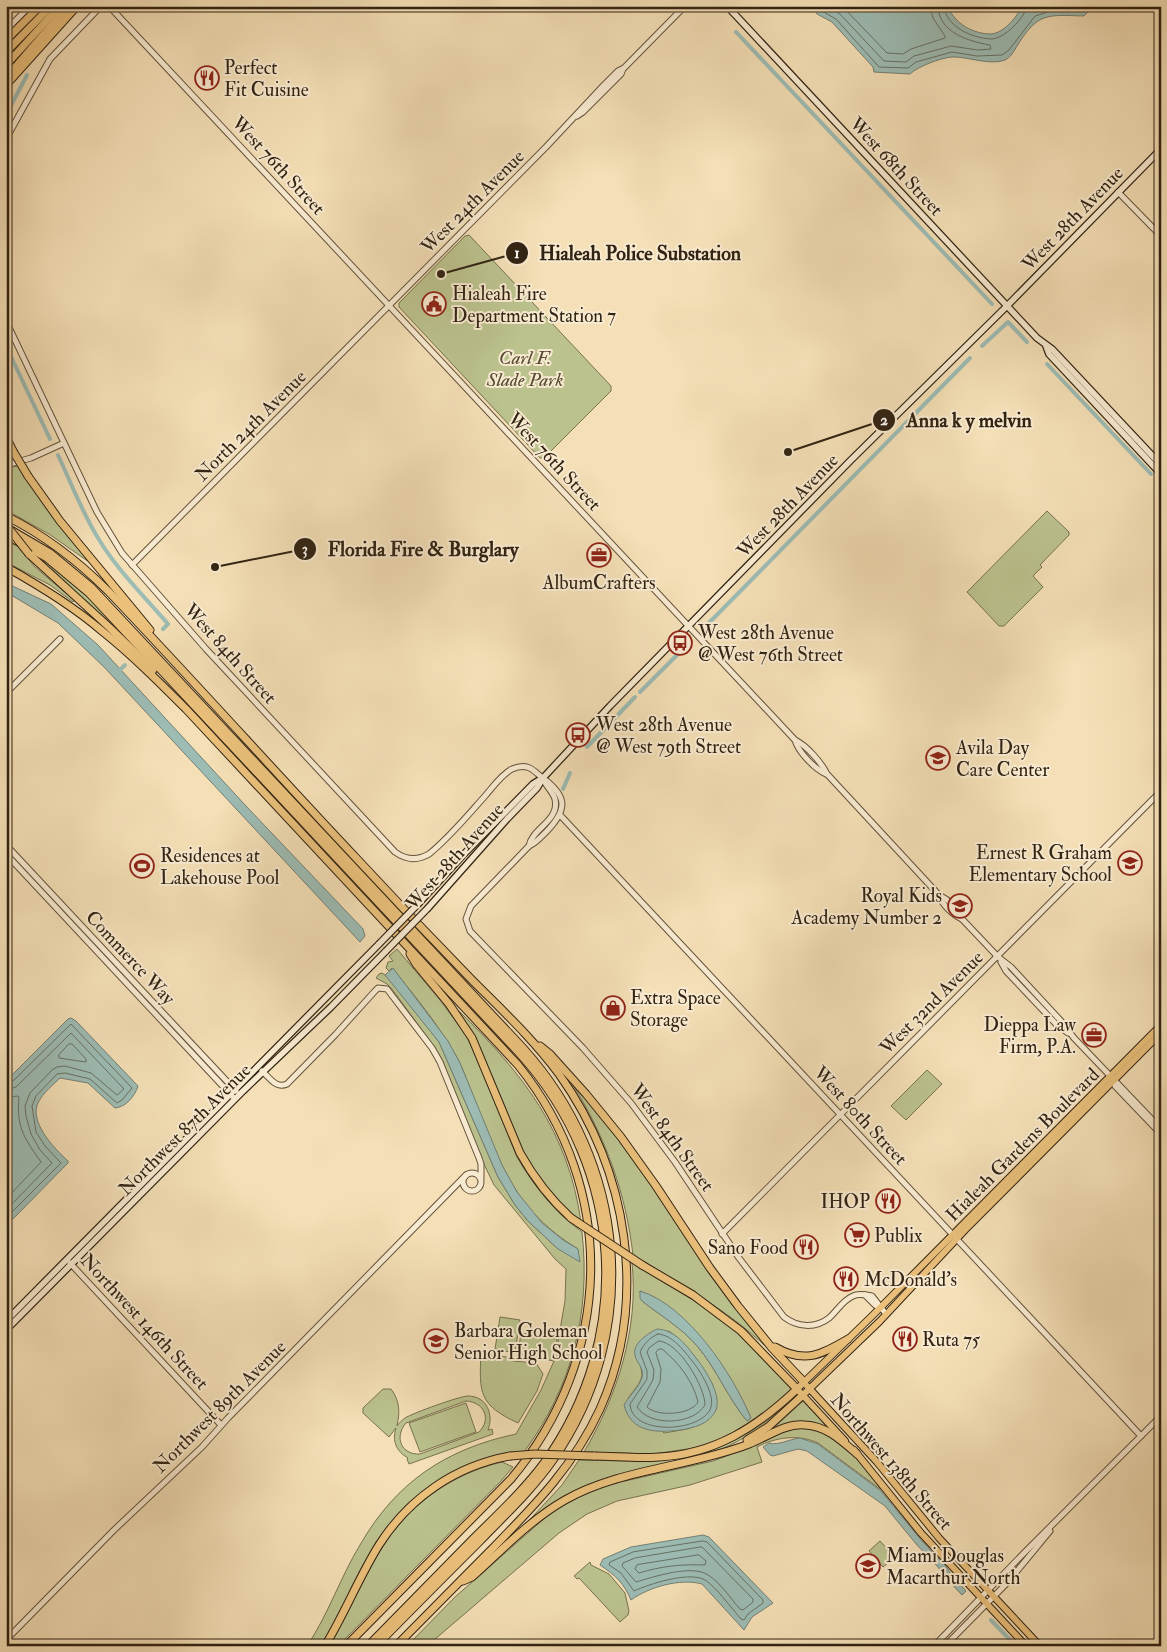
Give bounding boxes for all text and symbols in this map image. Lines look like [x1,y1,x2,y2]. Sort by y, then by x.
place label: Perfect Fit Cuisine [224,56,309,102]
restaurant icon: Perfect Fit Cuisine [194,65,220,91]
street label: West 76th Street [226,111,330,220]
street label: West 68th Street [844,111,948,221]
street label: West 24th Avenue [415,145,530,259]
street label: West 28th Avenue [1016,161,1129,277]
callout: Hialeah Police Substation [504,235,751,270]
text: Hialeah Police Substation [539,241,742,266]
text: 1 [514,244,520,263]
place label: Hialeah Fire Department Station 7 [452,282,616,329]
public building icon: Hialeah Fire Department Station 7 [421,291,447,317]
park label: Carl F. Slade Park [486,346,563,392]
street label: North 24th Avenue [190,365,312,486]
callout: Anna k y melvin [871,402,1042,437]
street label: West 76th Street [502,407,606,516]
text: Anna k y melvin [905,408,1033,434]
text: 2 [880,411,888,430]
street label: West 28th Avenue [731,448,844,564]
callout: Florida Fire & Burglary [292,532,528,567]
text: Florida Fire & Burglary [327,537,520,563]
text: 3 [302,540,308,559]
office icon: AlbumCrafters [586,542,612,568]
place label: AlbumCrafters [541,571,656,595]
street label: West 84th Street [178,598,282,709]
place label: West 28th Avenue @ West 76th Street [697,621,843,667]
bus stop icon: West 28th Avenue @ West 76th Street [667,630,693,656]
place label: West 28th Avenue @ West 79th Street [595,713,741,759]
bus stop icon: West 28th Avenue @ West 79th Street [565,722,591,748]
place label: Avila Day Care Center [955,736,1049,782]
school or university icon: Avila Day Care Center [925,745,951,771]
street label: West 28th Avenue [400,798,509,916]
place label: Ernest R Graham Elementary School [969,841,1112,887]
place label: Residences at Lakehouse Pool [160,844,280,890]
school or university icon: Ernest R Graham Elementary School [1117,850,1143,876]
sports icon: Residences at Lakehouse Pool [129,853,155,879]
place label: Royal Kids Academy Number 2 [790,884,942,930]
school or university icon: Royal Kids Academy Number 2 [947,893,973,919]
street label: Commerce Way [80,905,181,1010]
street label: West 32nd Avenue [874,946,989,1060]
place label: Extra Space Storage [630,986,721,1032]
shop icon: Extra Space Storage [600,995,626,1021]
place label: Dieppa Law Firm, P.A. [984,1013,1076,1059]
office icon: Dieppa Law Firm, P.A. [1081,1022,1107,1048]
street label: Northwest 87th Avenue [113,1058,256,1201]
street label: West 80th Street [808,1060,912,1170]
street label: Hialeah Gardens Boulevard [941,1062,1105,1227]
street label: West 84th Street [624,1078,719,1196]
restaurant icon: IHOP [875,1188,901,1214]
place label: IHOP [820,1190,870,1214]
supermarket icon: Publix [844,1222,870,1248]
place label: Publix [874,1224,923,1248]
restaurant icon: Sano Food [793,1234,819,1260]
place label: Sano Food [708,1236,789,1260]
street label: Northwest 146th Street [75,1249,214,1395]
restaurant icon: McDonald's [833,1266,859,1292]
place label: McDonald's [864,1268,957,1292]
place label: Barbara Goleman Senior High School [454,1319,603,1365]
restaurant icon: Ruta 75 [892,1326,918,1352]
school or university icon: Barbara Goleman Senior High School [423,1328,449,1354]
place label: Ruta 75 [922,1328,981,1352]
street label: Northwest 89th Avenue [148,1335,291,1478]
street label: Northwest 138th Street [825,1388,957,1535]
place label: Miami Douglas Macarthur North [886,1544,1020,1590]
school or university icon: Miami Douglas Macarthur North [855,1553,881,1579]

